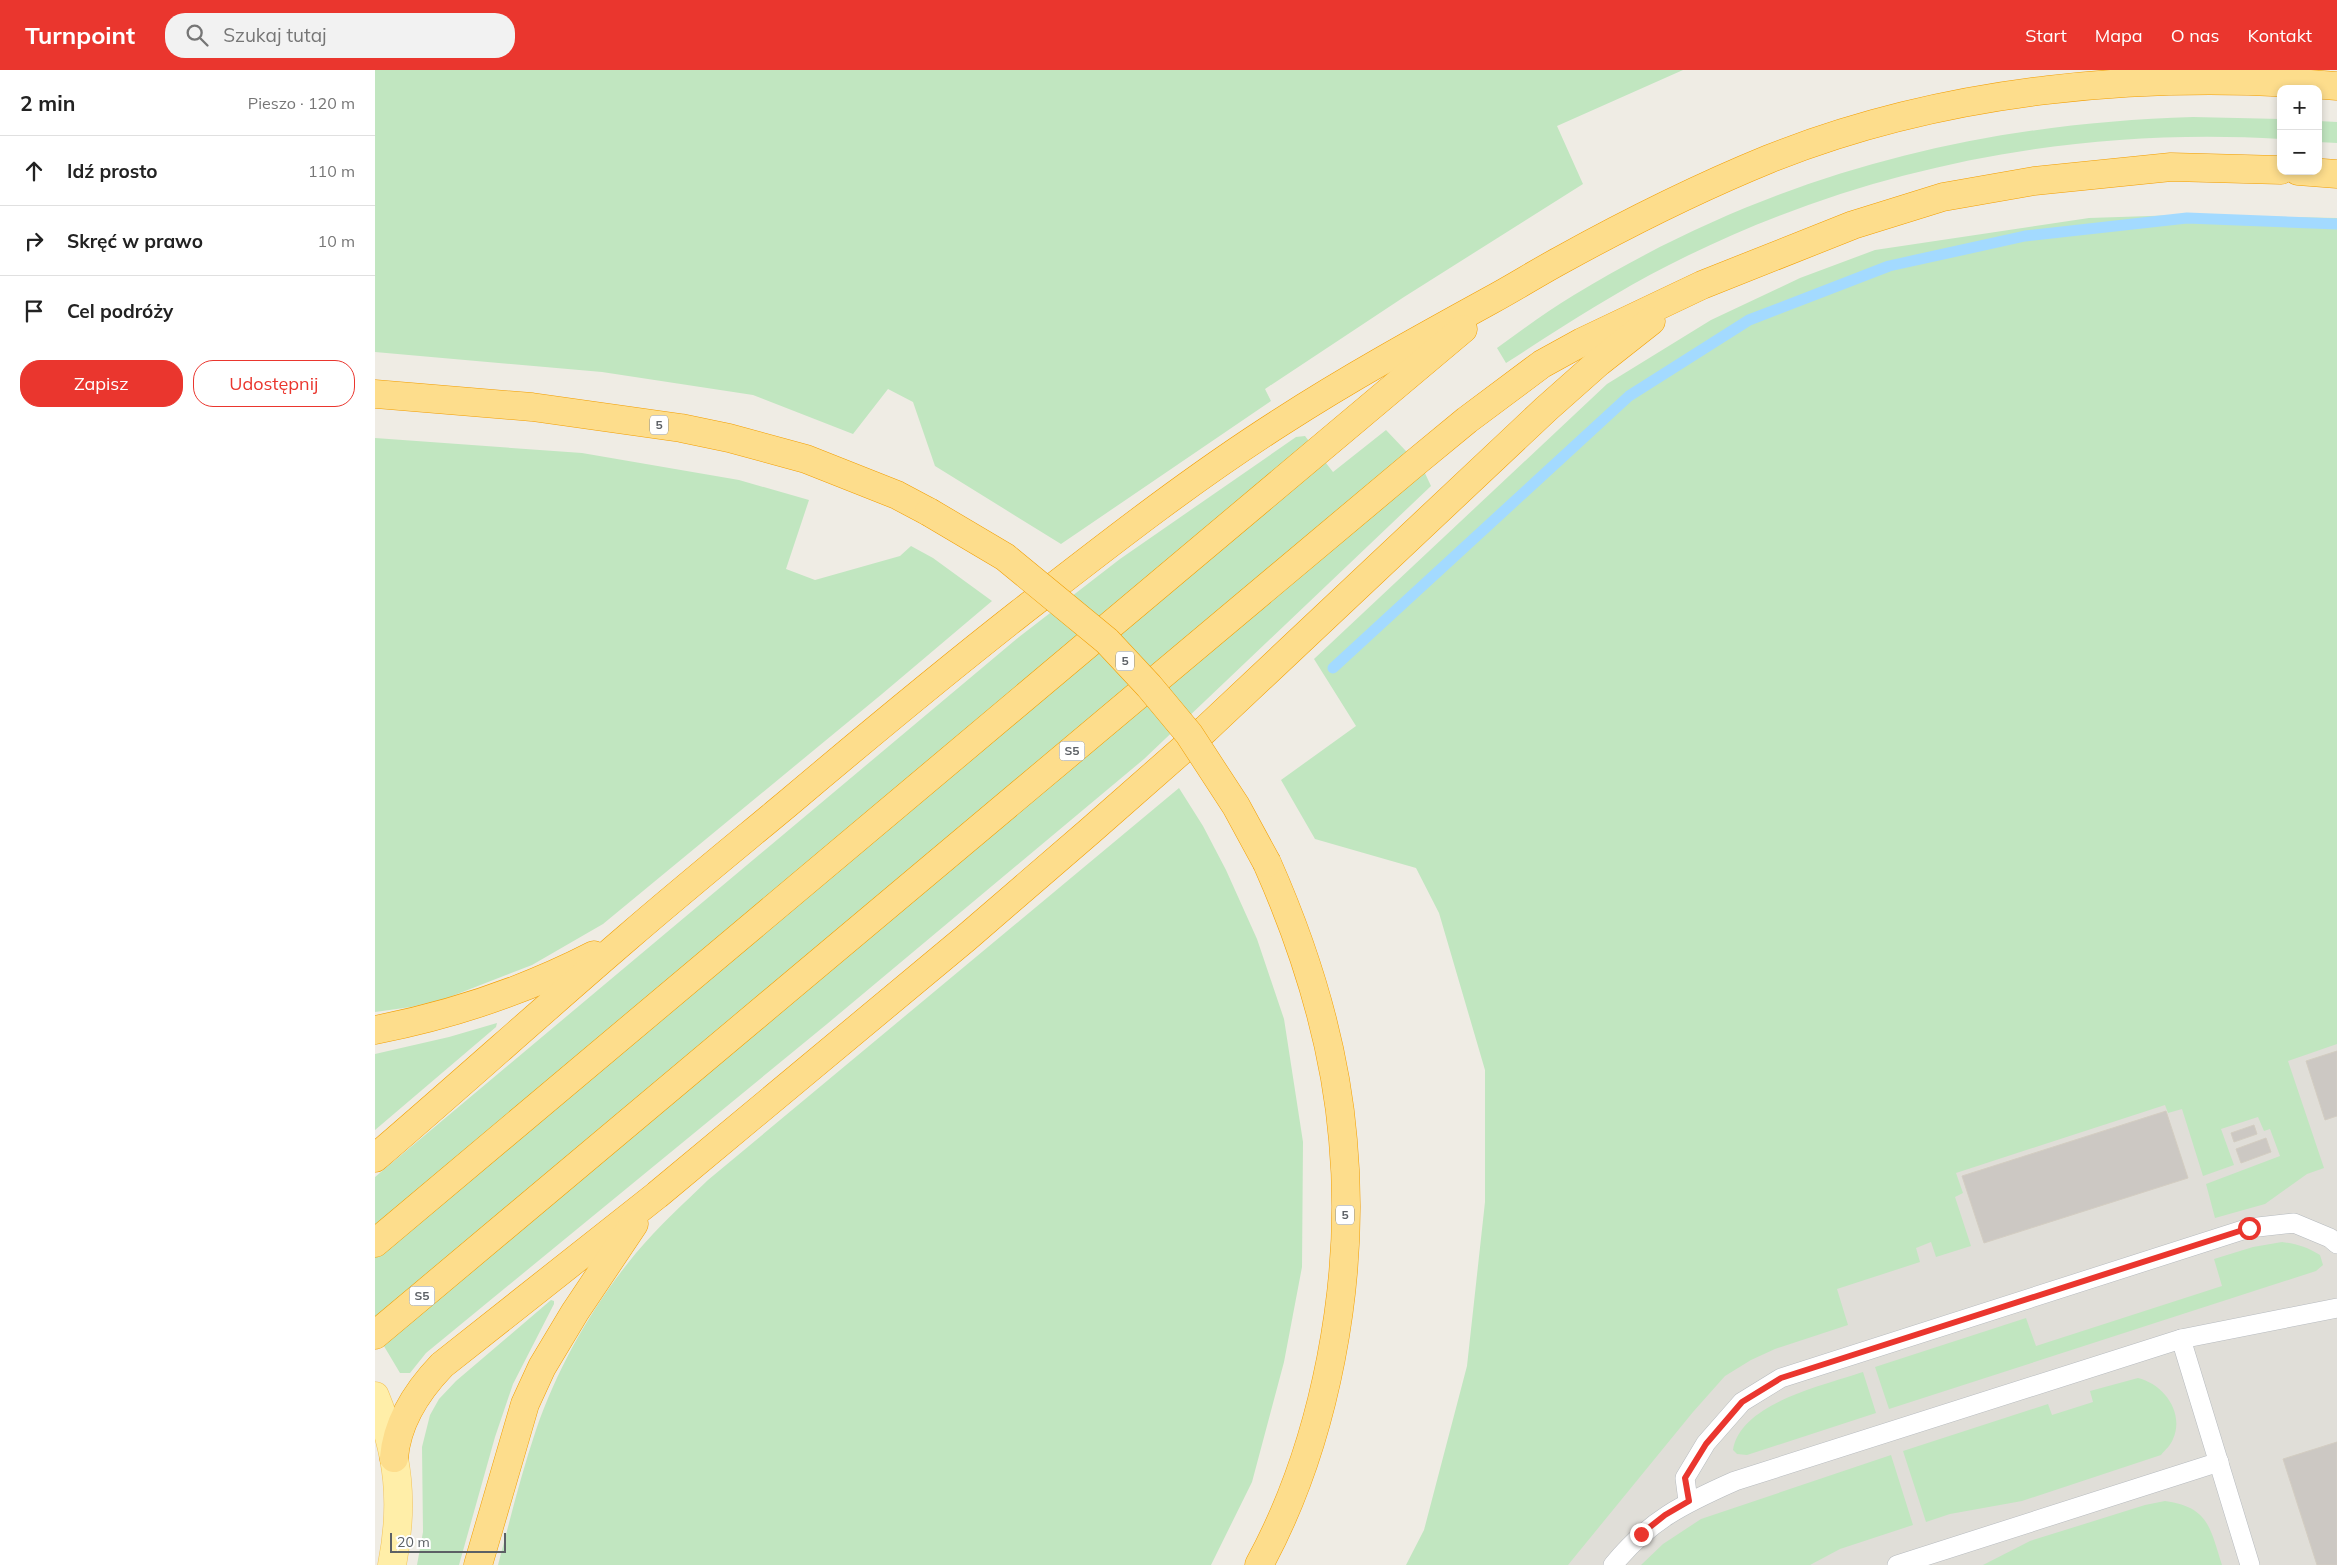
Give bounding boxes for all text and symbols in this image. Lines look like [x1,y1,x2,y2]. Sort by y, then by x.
search box [165,13,515,58]
text: Turnpoint [25,20,135,50]
icon: search [183,21,211,49]
text: Szukaj tutaj [223,23,327,47]
text: Start [2025,24,2067,47]
text: Mapa [2095,24,2143,47]
text: O nas [2171,24,2220,47]
text: Kontakt [2248,24,2312,47]
map controls [2277,85,2322,175]
button: + [2277,85,2322,130]
text: 2 min [20,90,75,116]
text: Pieszo · 120 m [248,93,355,113]
button: − [2277,130,2322,175]
icon: ahead [20,157,48,185]
text: Idź prosto [67,159,158,183]
text: 110 m [308,161,355,181]
icon: right [20,227,48,255]
text: Skręć w prawo [67,229,203,253]
text: 10 m [318,231,355,251]
icon: arrive [20,297,48,325]
text: Cel podróży [67,299,173,323]
button: Zapisz [20,360,183,407]
button: Udostępnij [193,360,355,407]
road number: 5 [650,416,668,434]
road number: 5 [1116,652,1134,670]
road number: S5 [1059,741,1085,760]
road number: 5 [1336,1206,1354,1224]
route start [2238,1217,2261,1240]
road number: S5 [409,1286,435,1306]
route end [1630,1523,1653,1546]
scale bar [390,1530,506,1553]
text: 20 m [397,1533,430,1551]

